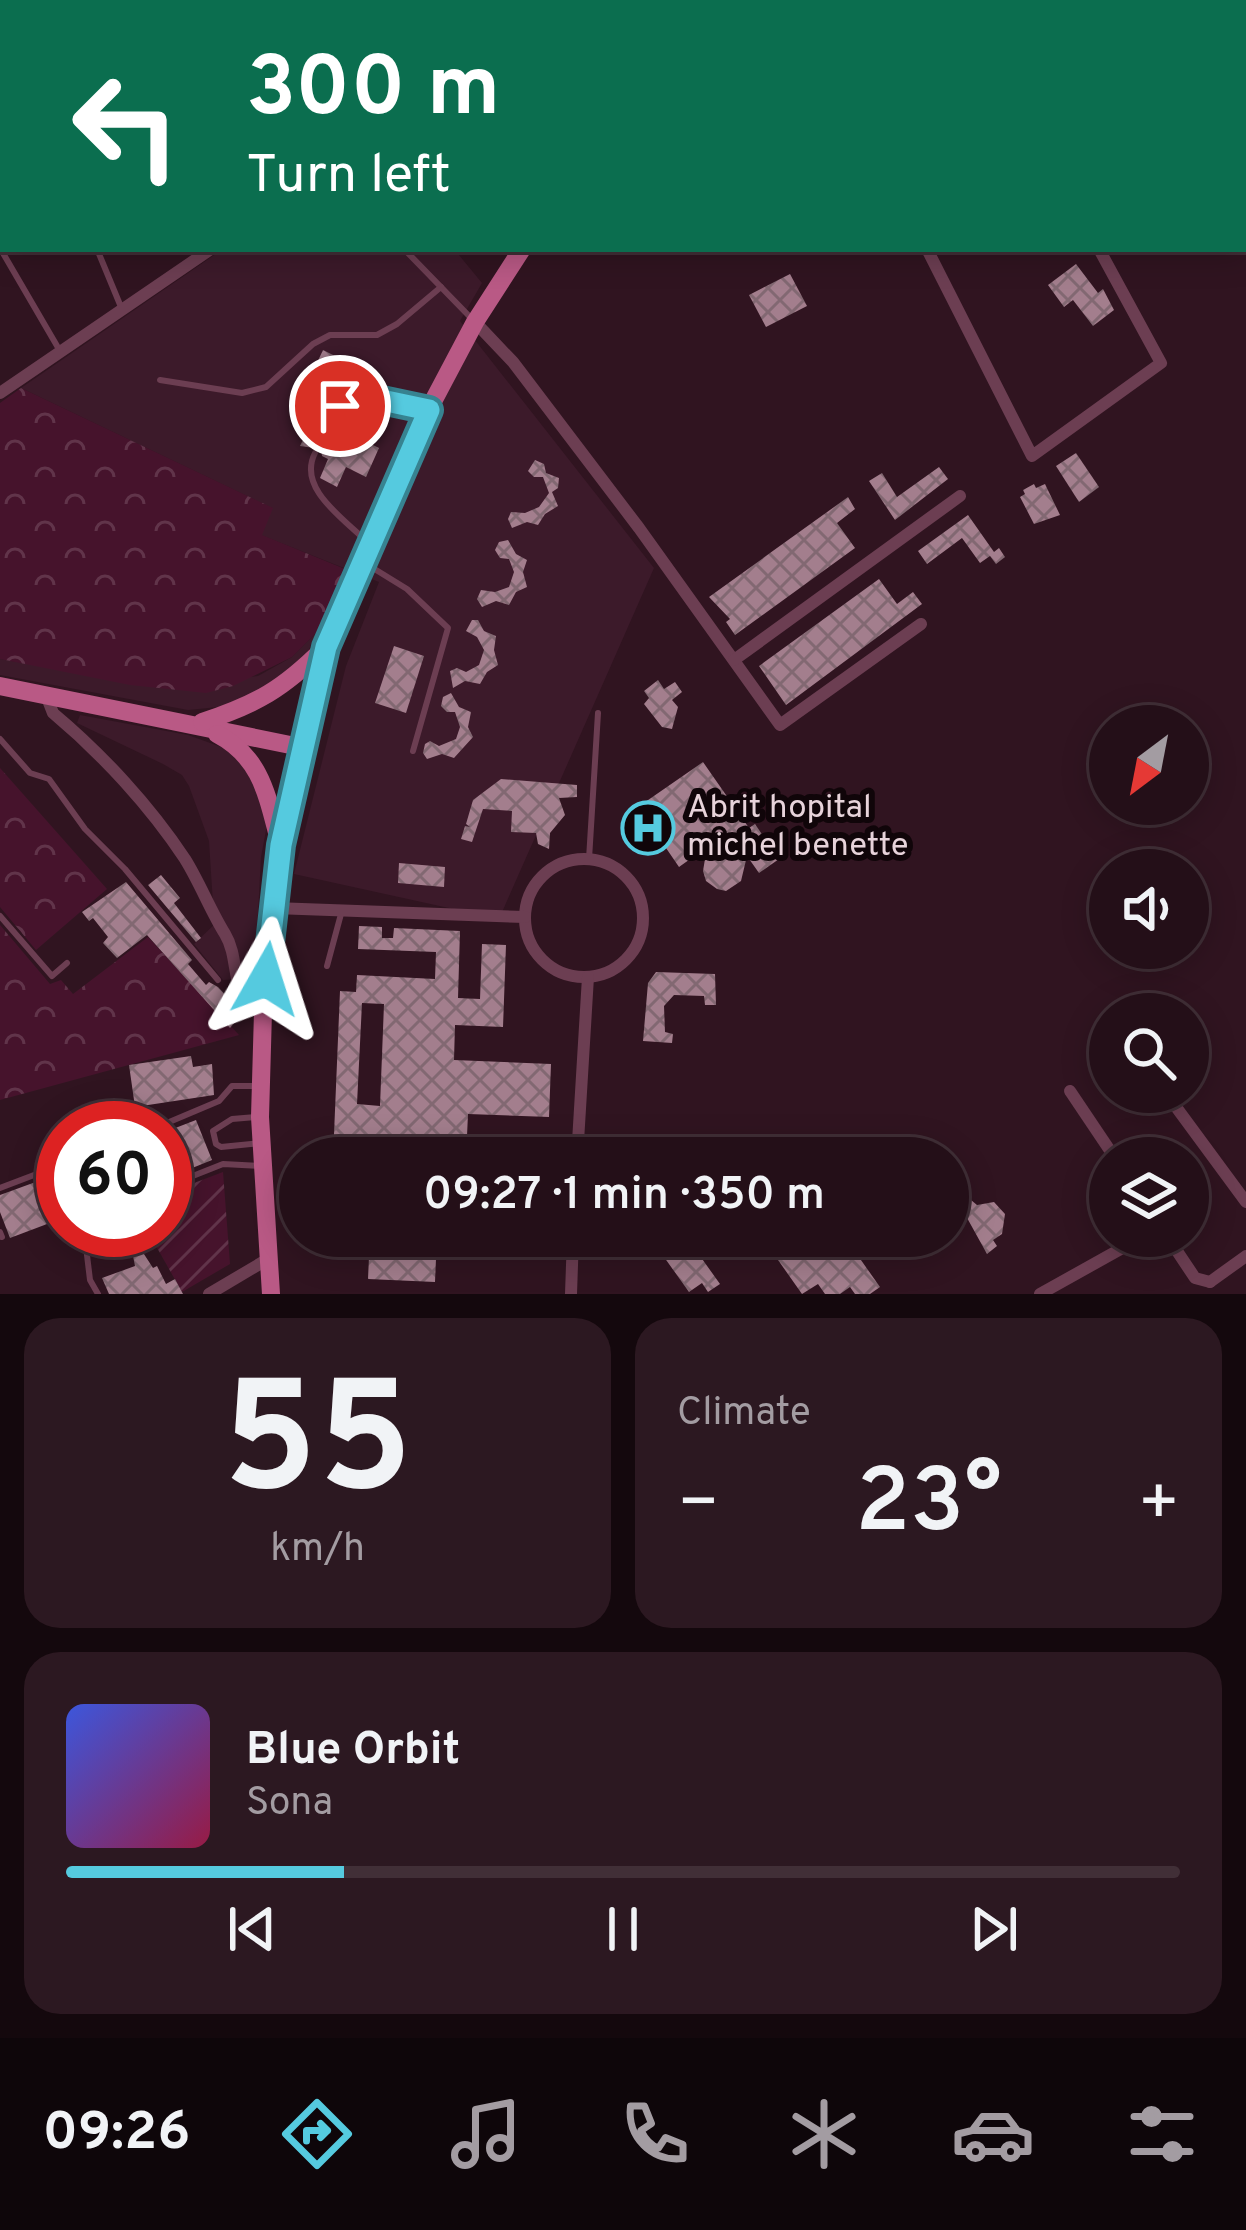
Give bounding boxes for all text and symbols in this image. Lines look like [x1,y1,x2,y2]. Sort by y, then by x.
text: 300 m [246,39,500,145]
icon: left [48,48,204,204]
text: Turn left [246,143,451,212]
pin [289,355,391,457]
icon: arrive [307,373,373,439]
north arrow [1089,705,1209,825]
map controls [1089,705,1209,1257]
place label: Abrit hopital michel benette [687,788,909,868]
hospital icon: Abrit hopital michel benette [620,800,676,856]
button: sound [1089,849,1209,969]
position arrow [203,916,329,1042]
button: search [1089,993,1209,1113]
speed limit sign: 60 [36,1101,192,1257]
button: layers [1089,1137,1209,1257]
text: 09:27 · 1 min · 350 m [423,1168,825,1225]
text: 55 [222,1349,413,1547]
text: Climate [677,1390,811,1439]
text: 23° [855,1450,1002,1563]
text: − [677,1465,720,1548]
text: + [1137,1465,1180,1548]
text: km/h [270,1526,365,1575]
text: Blue Orbit [246,1723,460,1780]
text: Sona [246,1780,333,1829]
icon: previous [219,1896,285,1962]
icon: pause [590,1896,656,1962]
icon: next [961,1896,1027,1962]
icon: directions [275,2092,359,2176]
icon: music [444,2092,528,2176]
icon: phone [613,2092,697,2176]
icon: climate [782,2092,866,2176]
icon: car [951,2092,1035,2176]
icon: filters [1120,2092,1204,2176]
text: 09:26 [42,2100,190,2169]

